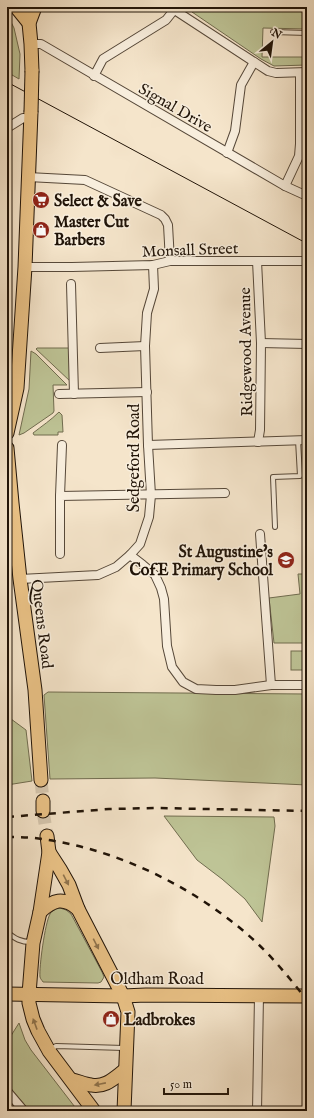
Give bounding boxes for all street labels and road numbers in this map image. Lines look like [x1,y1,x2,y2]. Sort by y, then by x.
street label: Signal Drive [135,80,215,138]
street label: Monsall Street [141,239,239,263]
street label: Ridgewood Avenue [236,287,258,417]
street label: Sedgeford Road [125,403,145,512]
street label: Queens Road [26,578,56,671]
street label: Oldham Road [110,970,204,990]

